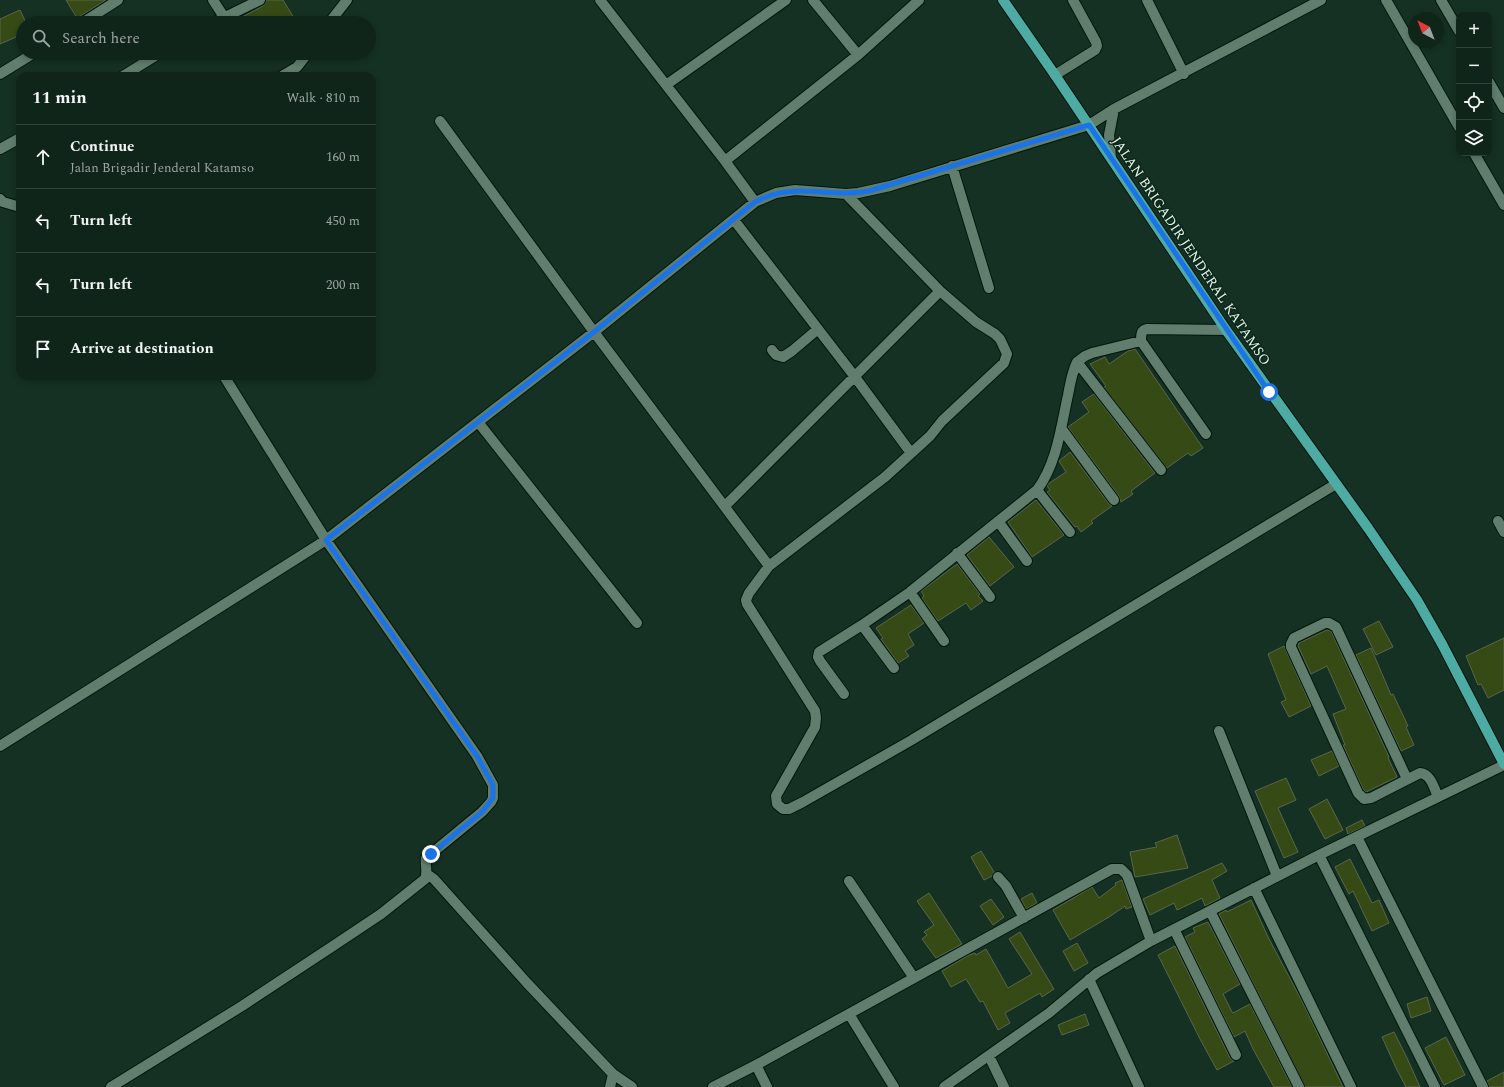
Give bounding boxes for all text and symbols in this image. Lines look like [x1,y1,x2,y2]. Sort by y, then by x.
north arrow [1408,12,1444,48]
map controls [1456,12,1492,156]
button: + [1456,12,1492,48]
search box [16,16,376,60]
icon: search [30,27,52,49]
text: Search here [62,27,140,50]
button: − [1456,48,1492,84]
button: locate [1456,84,1492,120]
text: 11 min [32,85,87,111]
text: Walk · 810 m [286,88,360,108]
button: layers [1456,120,1492,156]
street label: JALAN BRIGADIR JENDERAL KATAMSO [1106,132,1276,370]
text: Continue [70,135,135,158]
icon: ahead [32,146,54,168]
text: 160 m [326,147,360,167]
text: Jalan Brigadir Jenderal Katamso [70,158,254,178]
text: Turn left [70,209,132,232]
icon: left [32,210,54,232]
text: 450 m [326,211,360,231]
text: Turn left [70,273,132,296]
icon: left [32,274,54,296]
text: 200 m [326,275,360,295]
text: Arrive at destination [70,337,214,360]
icon: arrive [32,338,54,360]
route start [1260,383,1278,401]
route end [422,845,440,863]

